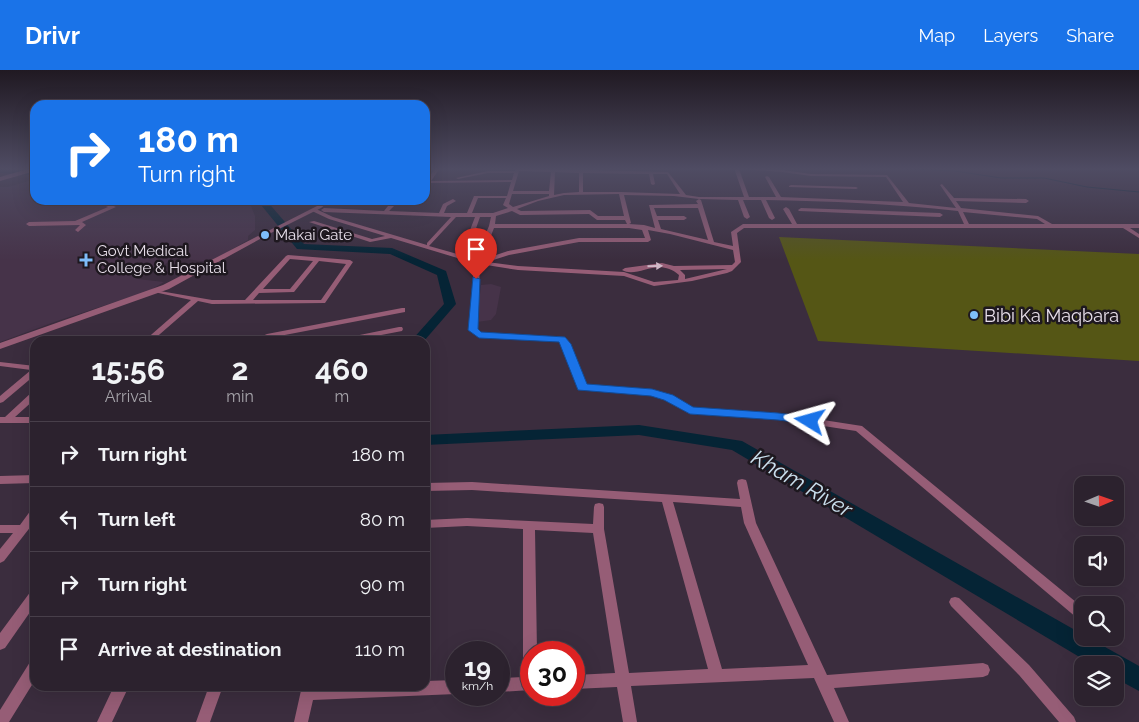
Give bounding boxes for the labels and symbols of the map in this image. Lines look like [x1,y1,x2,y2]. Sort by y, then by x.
place label: Makai Gate [275,226,352,244]
pin [455,228,497,279]
marker: Makai Gate [259,229,271,241]
place label: Govt Medical College & Hospital [97,242,227,277]
marker: Govt Medical College & Hospital [79,253,93,267]
one-way arrow [647,262,663,270]
place label: Bibi Ka Maqbara [984,305,1119,326]
marker: Bibi Ka Maqbara [968,309,980,321]
position arrow [783,394,835,446]
water label: Kham River [747,444,858,523]
north arrow [1074,476,1124,526]
speed limit sign: 30 [520,641,585,706]

